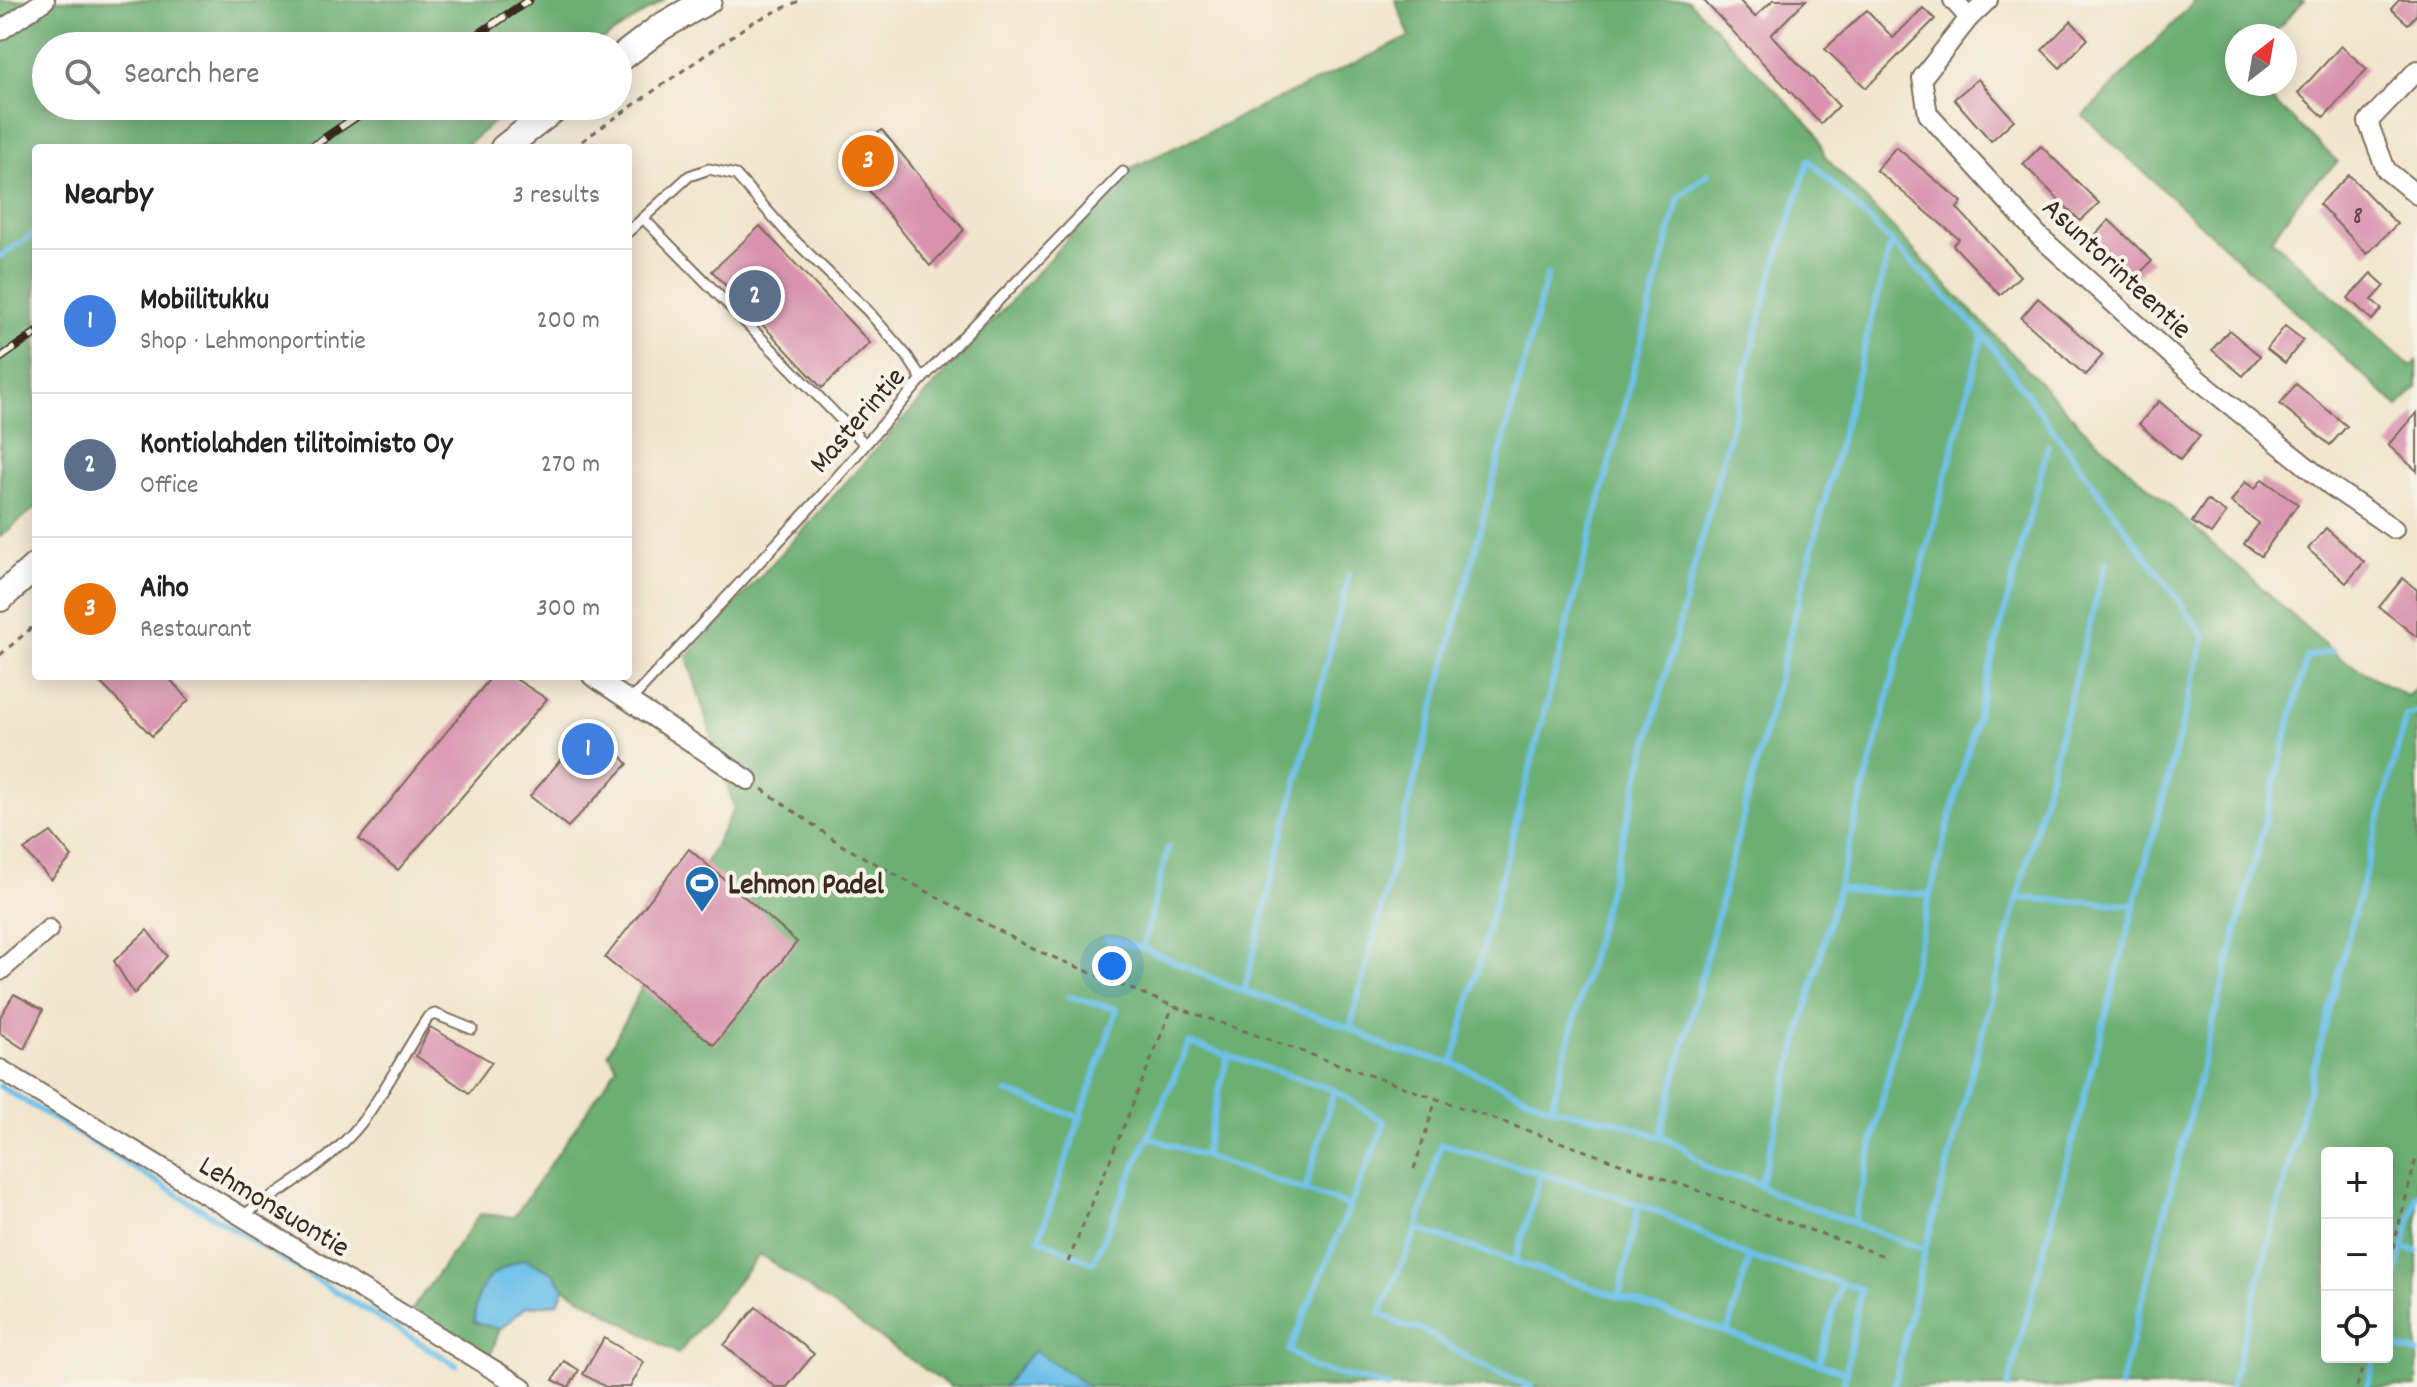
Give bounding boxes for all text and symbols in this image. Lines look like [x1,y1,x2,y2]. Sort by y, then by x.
north arrow [2225,24,2297,96]
search box [32,32,632,120]
icon: search [60,54,104,98]
text: Search here [124,55,260,98]
pin: 3 [842,131,894,191]
text: Nearby [64,172,153,221]
text: 3 results [513,178,600,215]
street label: Asuntorinteentie [2030,189,2200,351]
house number: 8 [2353,199,2363,236]
pin: 2 [729,266,781,326]
text: Mobiilitukku [140,281,269,324]
text: 1 [87,303,93,340]
text: 200 m [536,303,600,340]
text: Shop · Lehmonportintie [140,324,366,361]
street label: Masterintie [801,359,918,485]
text: Kontiolahden tilitoimisto Oy [140,425,452,468]
text: 2 [84,447,96,484]
text: 270 m [541,447,600,484]
text: Office [140,468,198,505]
text: Aiho [140,569,189,612]
text: 3 [84,591,96,628]
text: 300 m [536,591,600,628]
text: Restaurant [140,612,252,649]
pin: 1 [562,719,614,779]
sports icon: Lehmon Padel [683,864,721,914]
place label: Lehmon Padel [728,866,885,909]
your location [1092,946,1132,986]
street label: Lehmonsuontie [189,1147,356,1271]
map controls [2321,1147,2393,1363]
button: + [2321,1147,2393,1219]
button: − [2321,1219,2393,1291]
button: locate [2321,1291,2393,1363]

